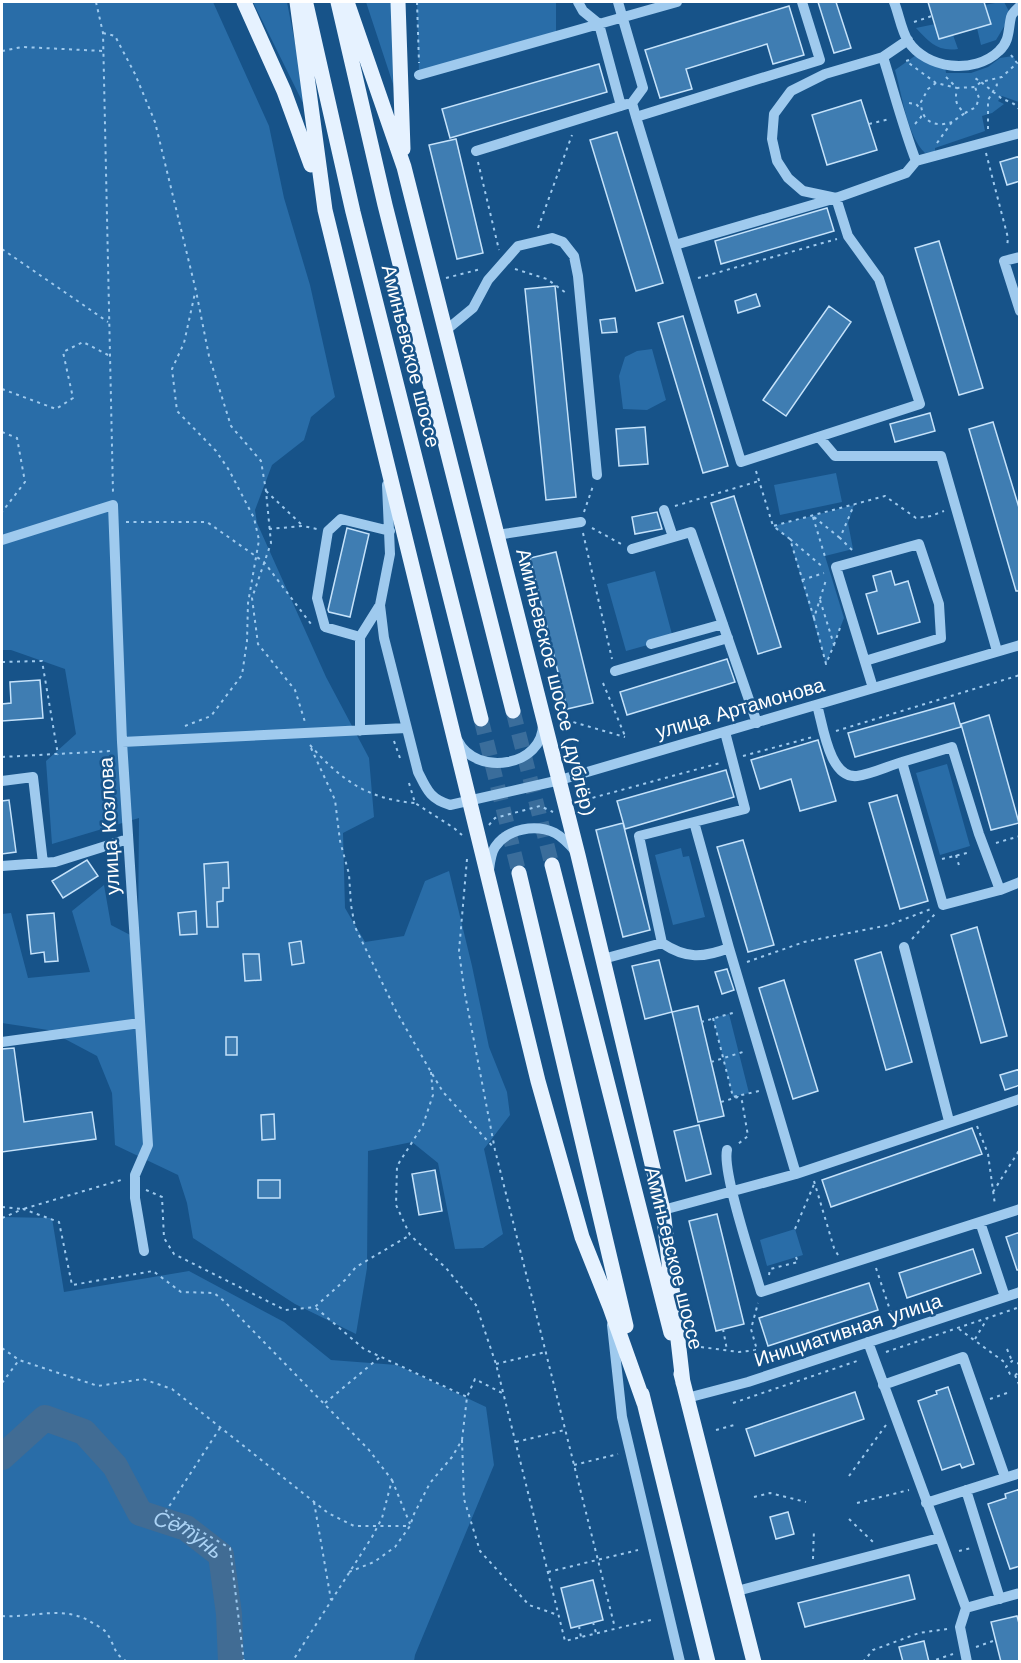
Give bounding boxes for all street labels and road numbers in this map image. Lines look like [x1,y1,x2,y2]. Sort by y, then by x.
street label: Аминьевское шоссе [377,262,445,450]
street label: Аминьевское шоссе (дублёр) [511,546,601,818]
street label: улица Артамонова [653,672,828,744]
street label: улица Козлова [93,756,125,895]
street label: Аминьевское шоссе [640,1164,708,1352]
street label: Инициативная улица [751,1288,946,1372]

